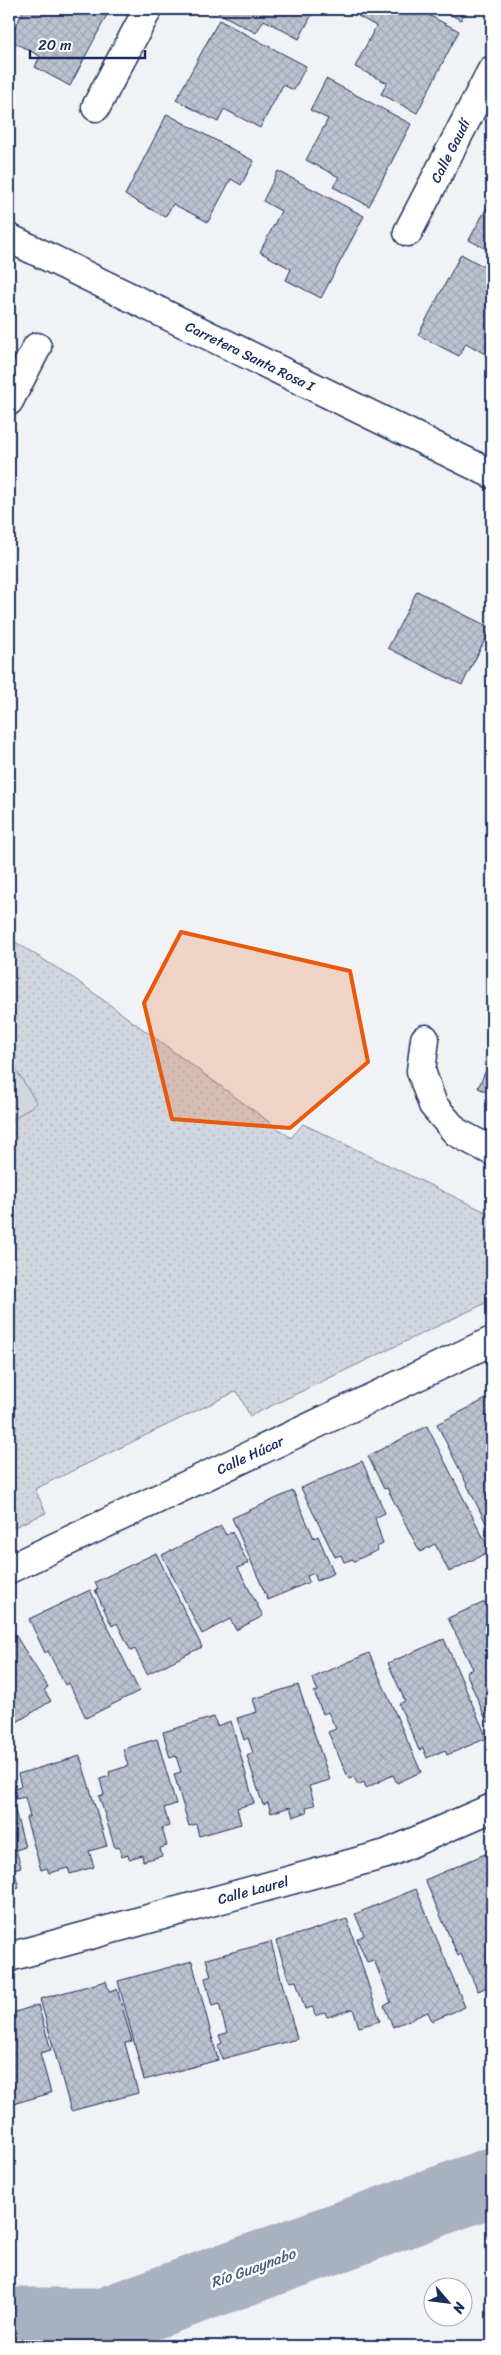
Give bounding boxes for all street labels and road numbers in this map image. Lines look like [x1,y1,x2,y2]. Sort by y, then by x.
street label: Calle Gaudí [424,113,478,188]
street label: Carretera Santa Rosa I [181,314,320,399]
street label: Calle Húcar [212,1428,289,1482]
street label: Calle Laurel [215,1869,292,1912]

